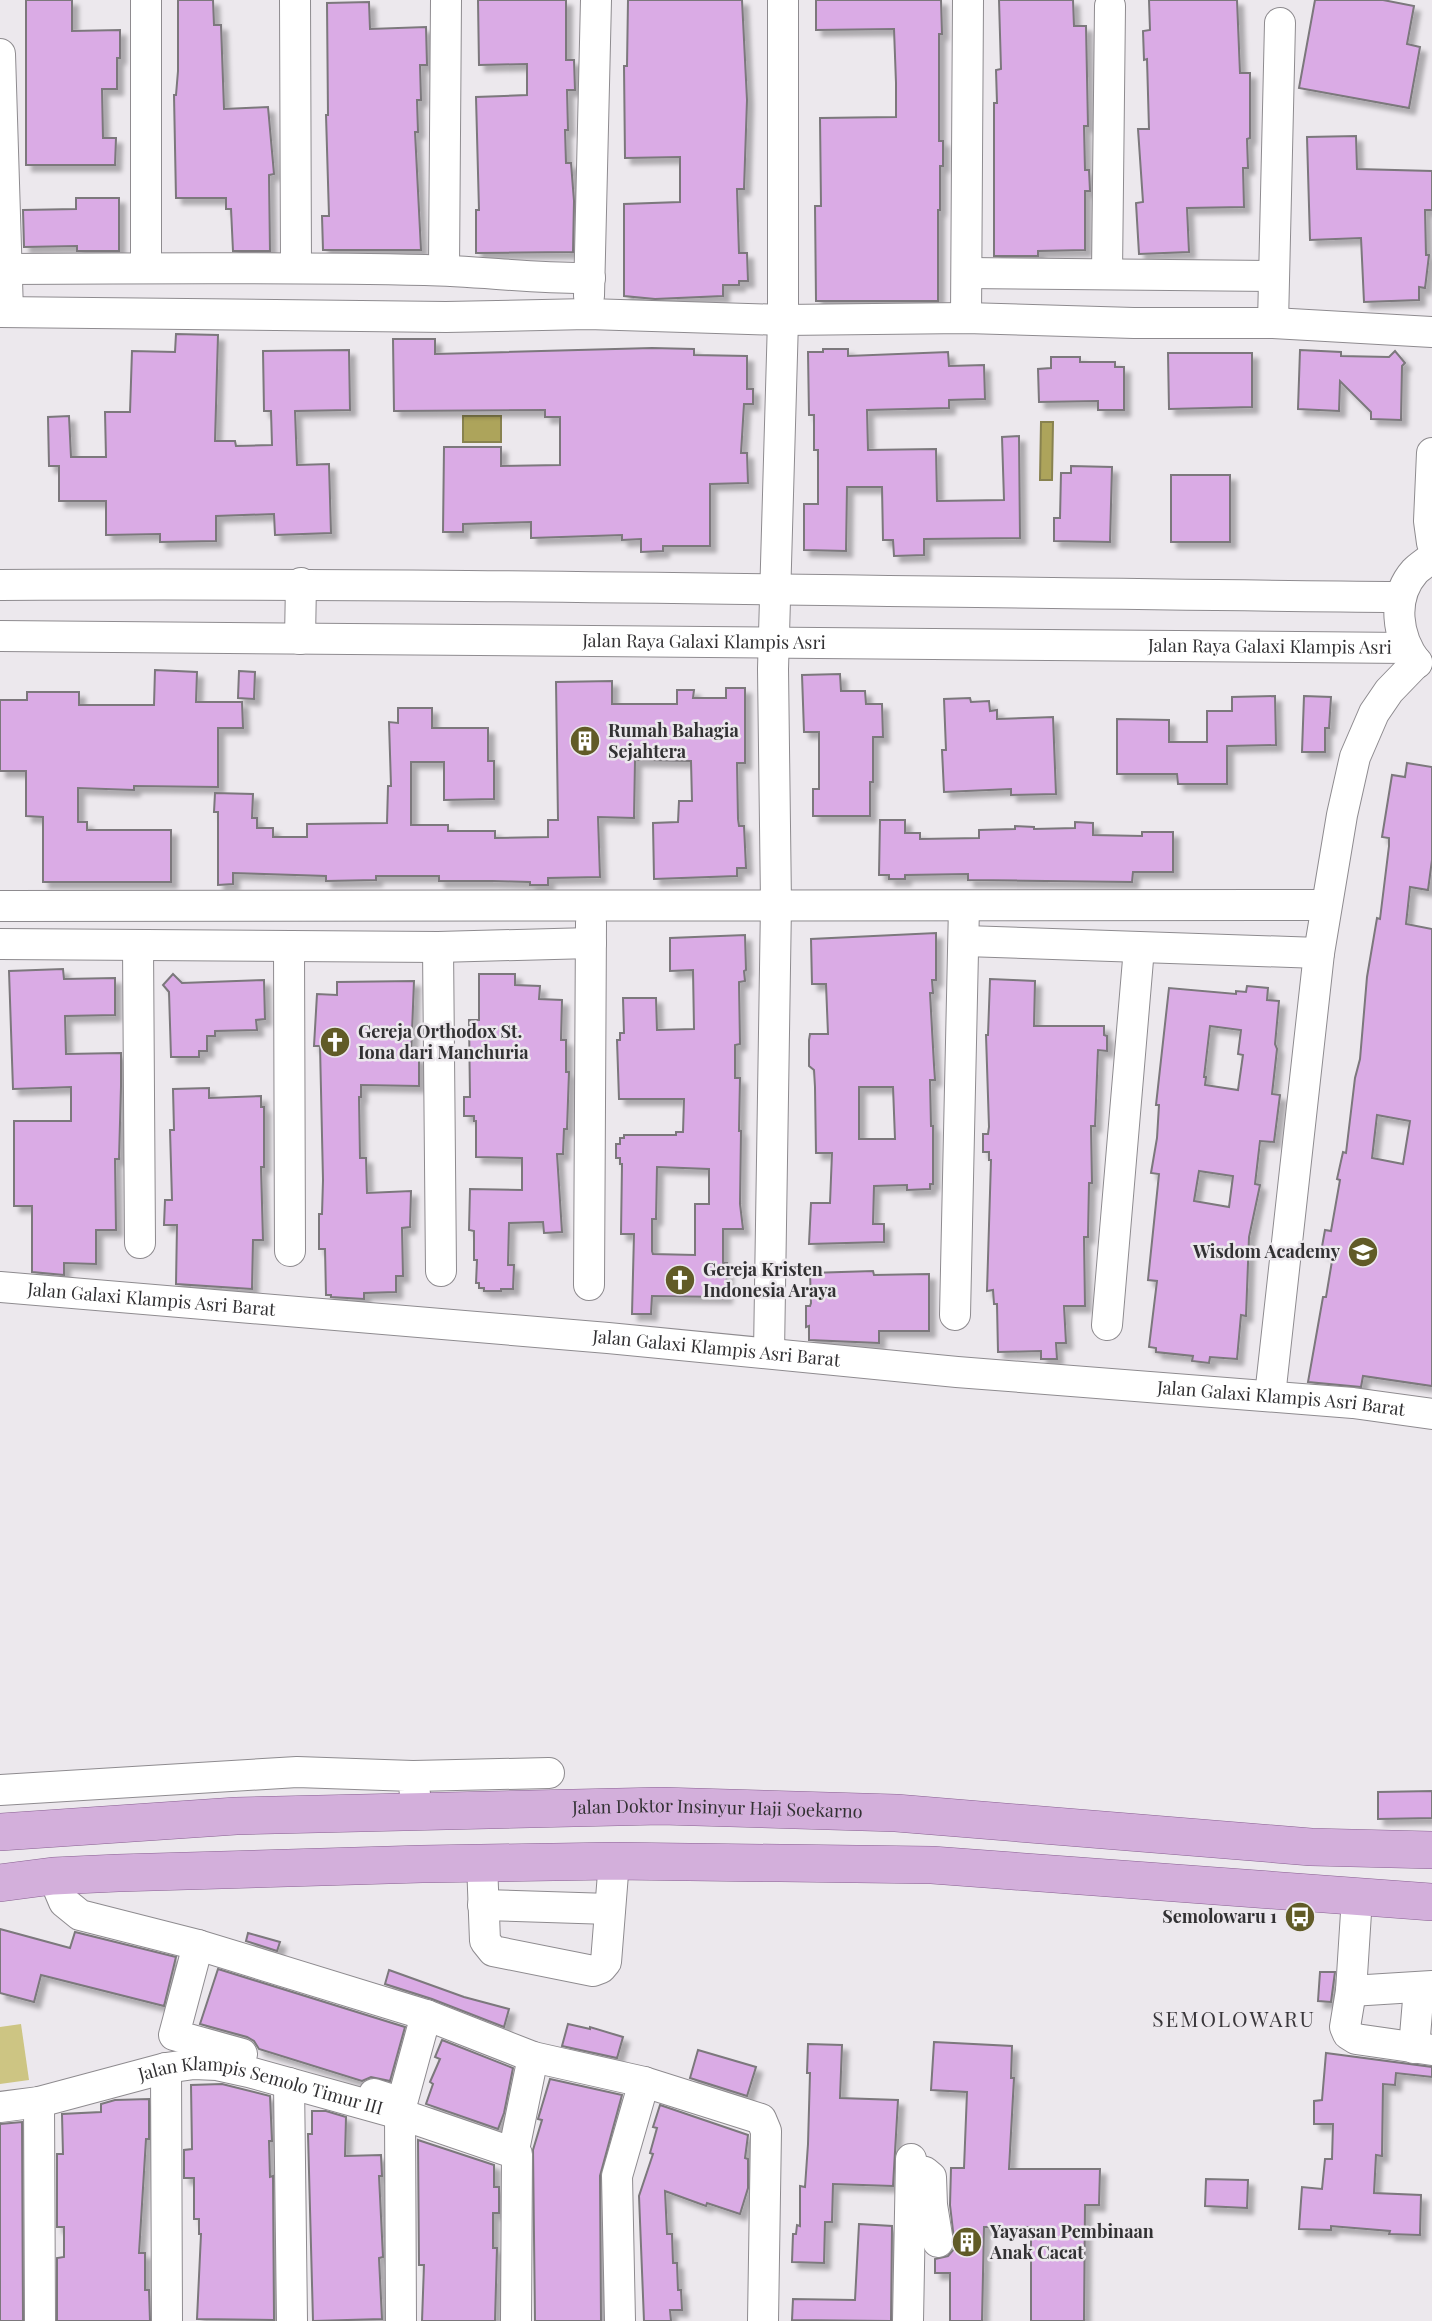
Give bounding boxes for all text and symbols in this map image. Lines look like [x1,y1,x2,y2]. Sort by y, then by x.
street label: Jalan Raya Galaxi Klampis Asri [581,628,826,654]
street label: Jalan Raya Galaxi Klampis Asri [1147,633,1392,659]
place label: Rumah Bahagia Sejahtera [608,718,739,763]
building icon: Rumah Bahagia Sejahtera [568,724,602,758]
place label: Gereja Orthodox St. Iona dari Manchuria [358,1019,529,1064]
church icon: Gereja Orthodox St. Iona dari Manchuria [318,1025,352,1059]
school or university icon: Wisdom Academy [1346,1235,1380,1269]
place label: Wisdom Academy [1192,1239,1341,1263]
place label: Gereja Kristen Indonesia Araya [703,1257,837,1302]
church icon: Gereja Kristen Indonesia Araya [663,1263,697,1297]
street label: Jalan Galaxi Klampis Asri Barat [26,1276,277,1321]
street label: Jalan Galaxi Klampis Asri Barat [591,1324,842,1372]
street label: Jalan Galaxi Klampis Asri Barat [1155,1375,1407,1421]
street label: Jalan Doktor Insinyur Haji Soekarno [571,1793,863,1823]
bus stop icon: Semolowaru 1 [1283,1900,1317,1934]
place label: Semolowaru 1 [1162,1904,1277,1928]
district label: SEMOLOWARU [1152,2004,1316,2032]
street label: Jalan Klampis Semolo Timur III [134,2051,386,2120]
place label: Yayasan Pembinaan Anak Cacat [989,2219,1154,2264]
building icon: Yayasan Pembinaan Anak Cacat [950,2225,984,2259]

